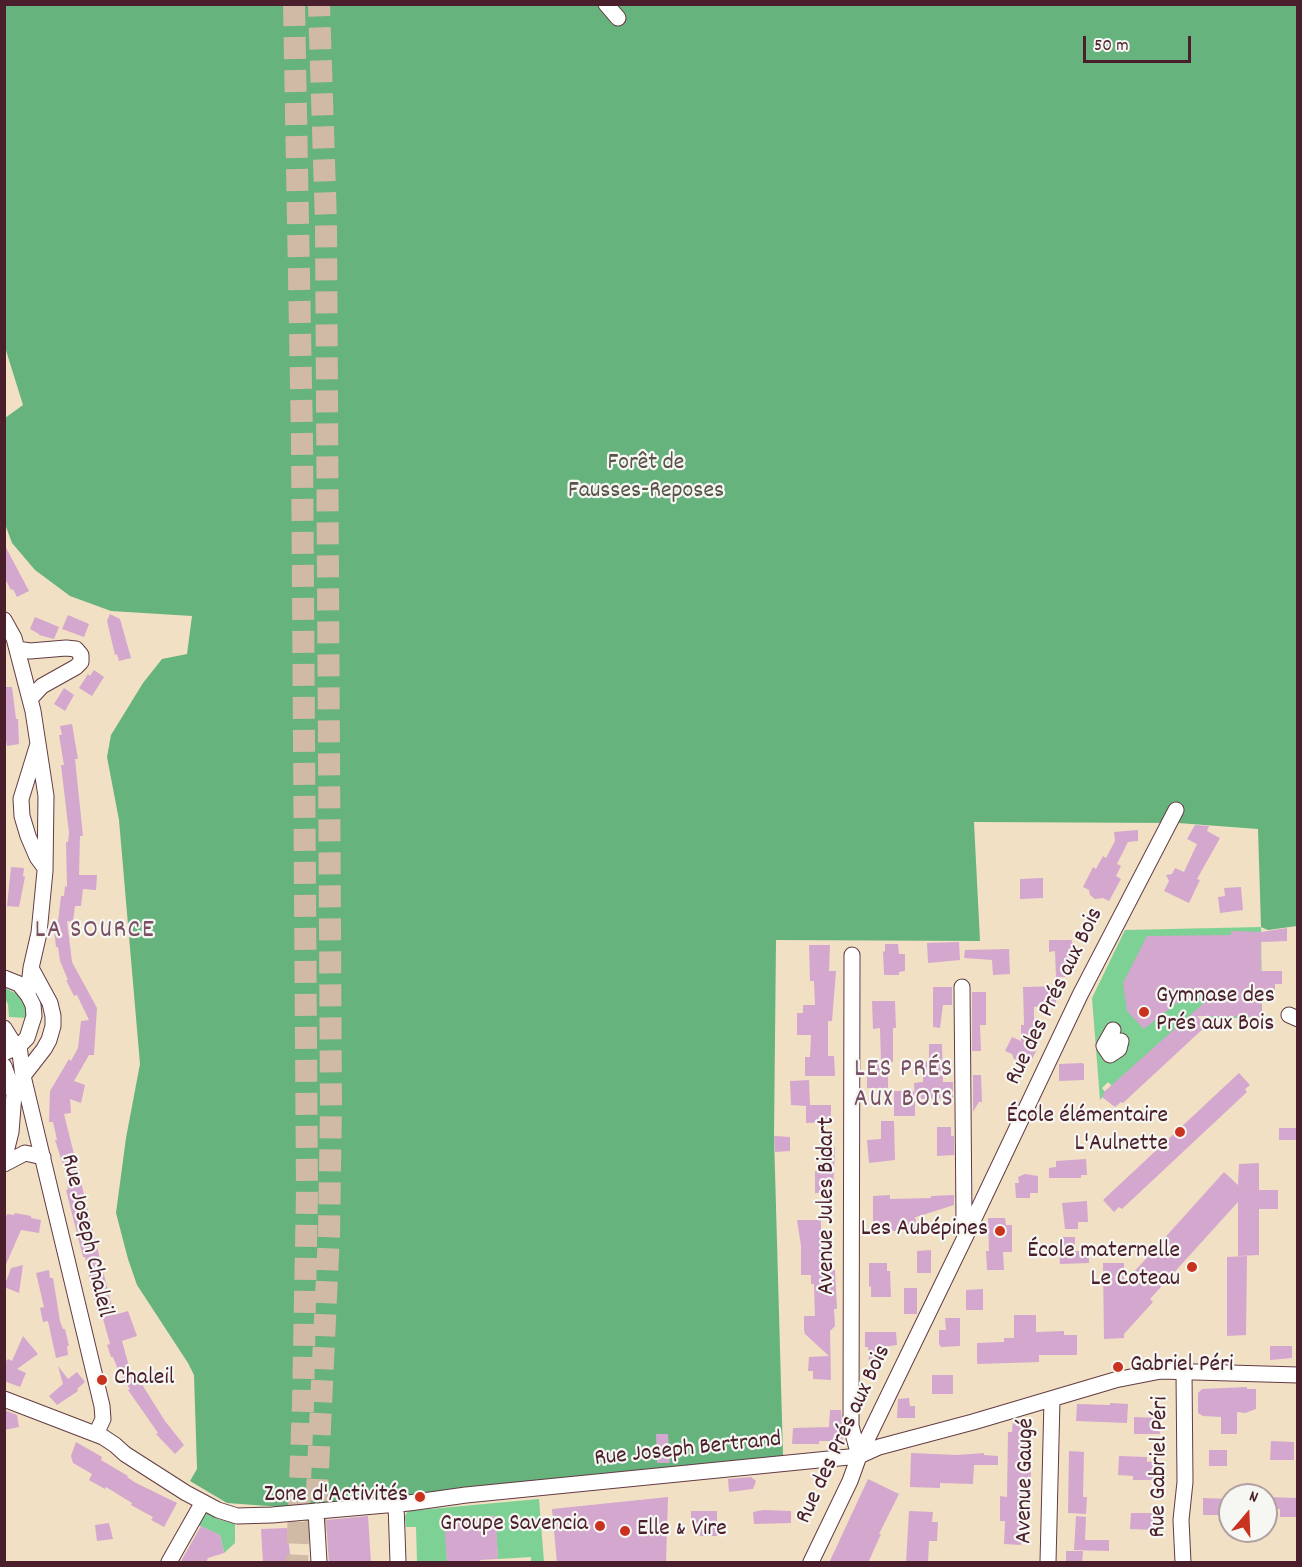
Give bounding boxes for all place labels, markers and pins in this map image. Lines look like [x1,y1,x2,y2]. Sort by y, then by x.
place label: Gymnase des Prés aux Bois [1156,984,1275,1040]
marker: Gymnase des Prés aux Bois [1137,1005,1151,1019]
place label: École élémentaire L'Aulnette [1007,1104,1168,1160]
marker: École élémentaire L'Aulnette [1173,1125,1187,1139]
place label: Les Aubépines [861,1217,988,1245]
marker: Les Aubépines [993,1224,1007,1238]
place label: École maternelle Le Coteau [1027,1239,1180,1295]
marker: École maternelle Le Coteau [1185,1260,1199,1274]
place label: Gabriel Péri [1130,1353,1233,1381]
marker: Gabriel Péri [1111,1360,1125,1374]
place label: Chaleil [114,1366,174,1394]
marker: Chaleil [95,1373,109,1387]
place label: Zone d'Activités [264,1483,408,1511]
marker: Zone d'Activités [413,1490,427,1504]
place label: Groupe Savencia [440,1512,588,1540]
place label: Elle & Vire [637,1517,727,1545]
marker: Groupe Savencia [593,1519,607,1533]
marker: Elle & Vire [618,1524,632,1538]

